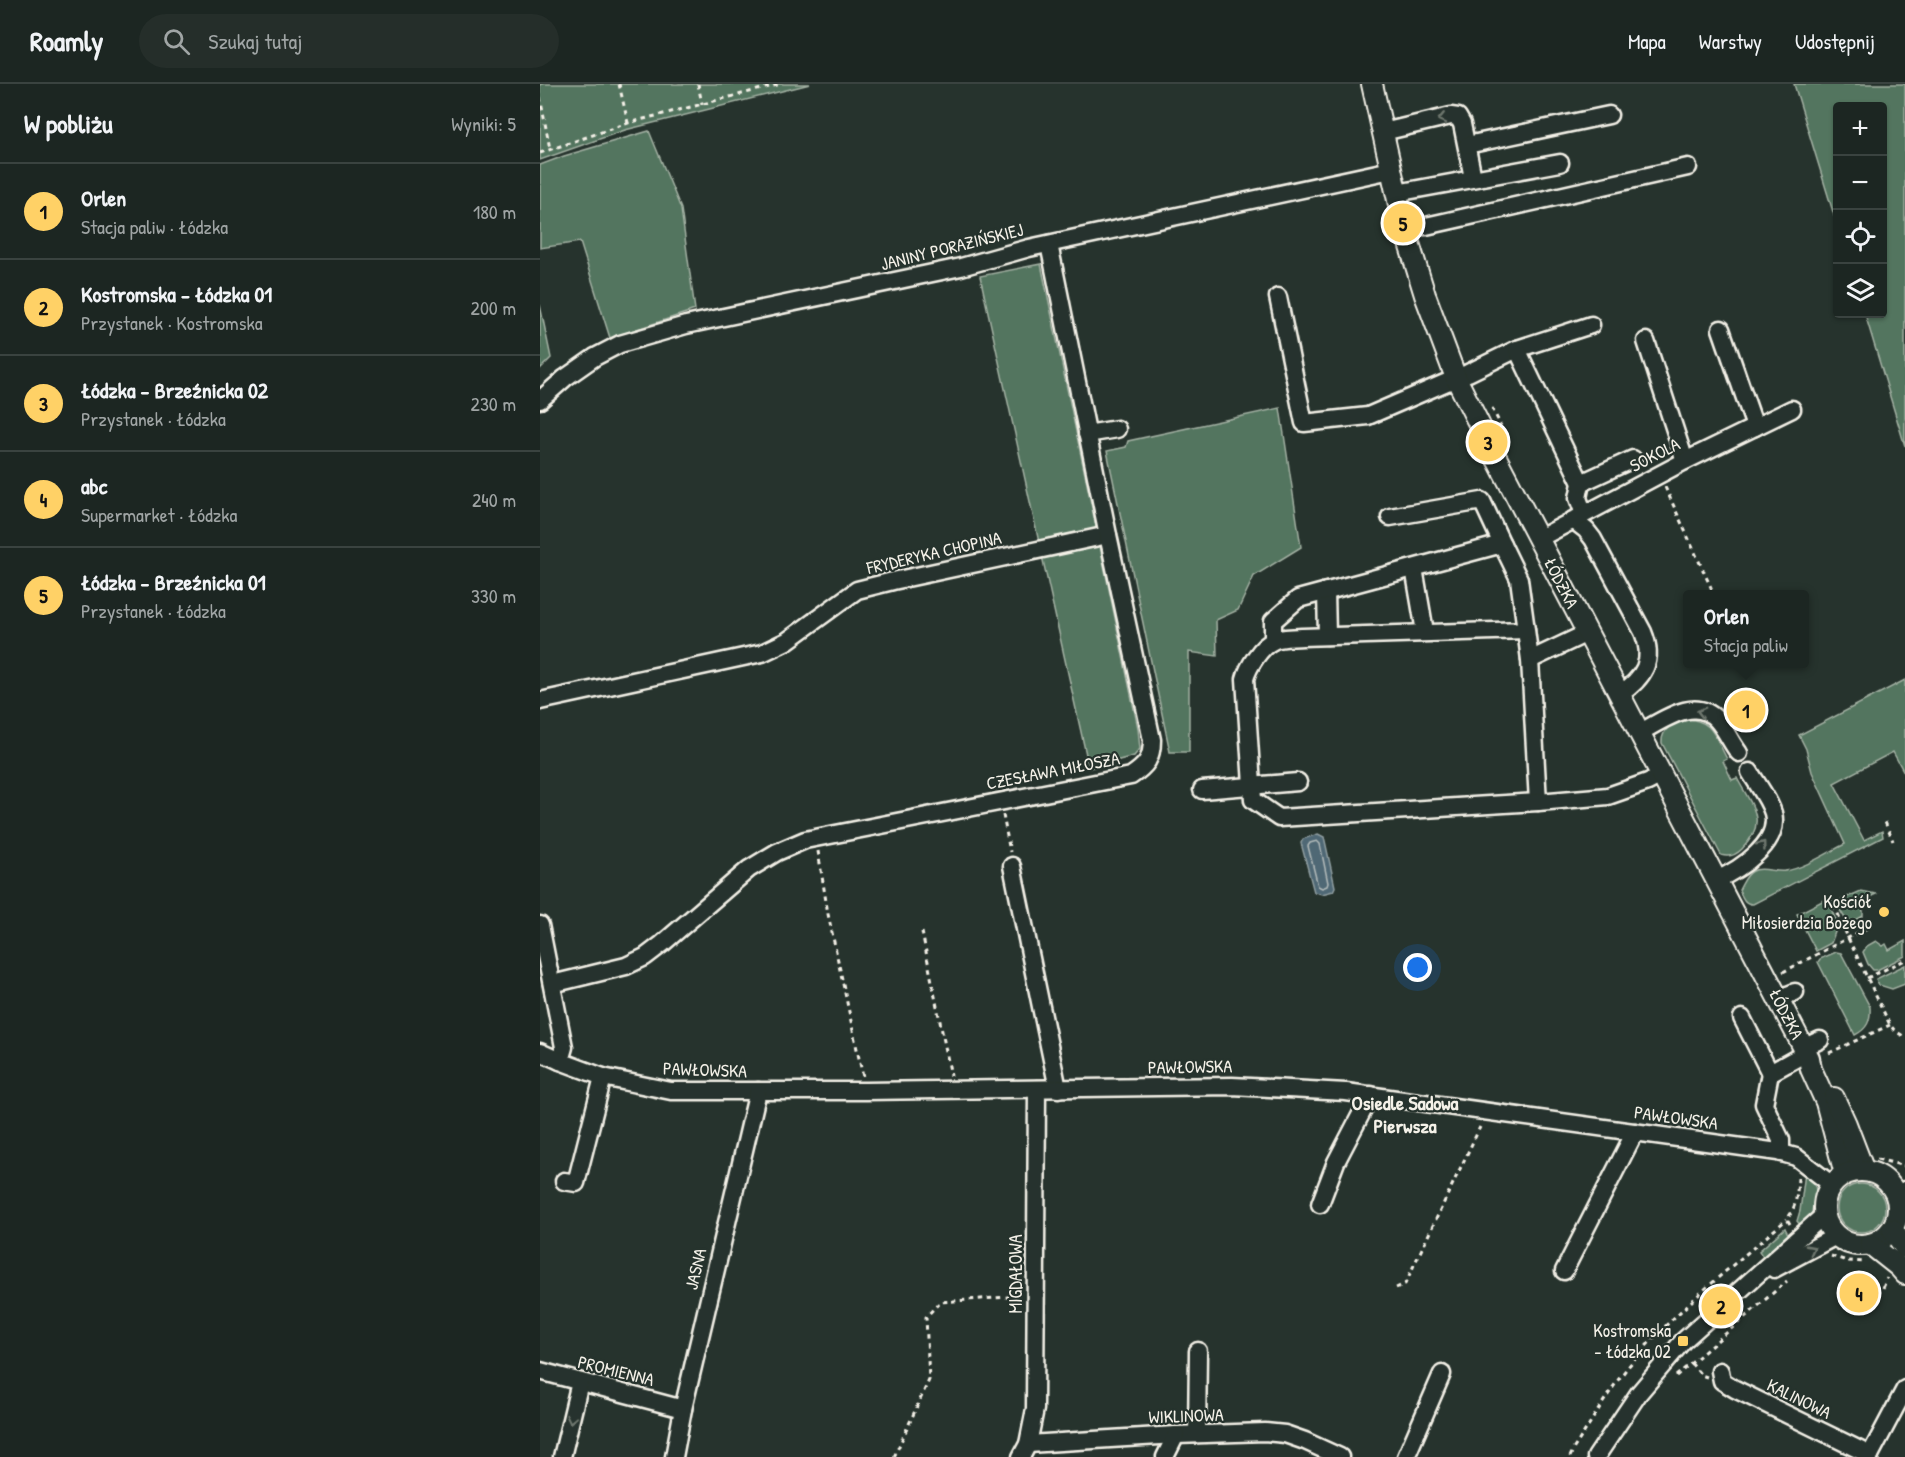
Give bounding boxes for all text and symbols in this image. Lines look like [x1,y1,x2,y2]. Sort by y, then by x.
search box [139,14,559,68]
text: Roamly [30,22,103,60]
icon: search [160,25,193,58]
text: Szukaj tutaj [208,26,302,56]
text: Mapa [1628,27,1666,56]
text: Warstwy [1699,27,1762,56]
text: Udostępnij [1795,27,1875,56]
map controls [1833,102,1887,318]
button: + [1833,102,1887,156]
text: W pobliżu [24,106,113,141]
text: Wyniki: 5 [451,110,516,137]
one-way arrow [1437,111,1447,124]
button: − [1833,156,1887,210]
text: Orlen [81,183,126,213]
text: 1 [40,198,47,225]
text: 180 m [473,198,516,225]
pin: 5 [1384,200,1422,246]
button: locate [1833,210,1887,264]
text: Stacja paliw · Łódzka [81,213,228,240]
street label: JANINY PORAZIŃSKIEJ [878,217,1026,276]
button: layers [1833,264,1887,318]
text: Kostromska - Łódzka 01 [81,279,272,309]
text: 2 [39,294,48,321]
text: 200 m [471,294,516,321]
text: Przystanek · Kostromska [81,309,263,336]
text: Łódzka - Brzeźnicka 02 [81,375,268,405]
text: 3 [39,390,48,417]
text: 230 m [471,390,516,417]
text: Przystanek · Łódzka [81,405,226,432]
pin: 3 [1468,420,1508,464]
street label: SOKOLA [1625,431,1684,478]
text: abc [81,471,107,501]
text: 4 [40,486,47,513]
text: 240 m [472,486,516,513]
text: Supermarket · Łódzka [81,501,237,528]
street label: FRYDERYKA CHOPINA [863,525,1004,580]
street label: ŁÓDZKA [1538,553,1585,613]
text: Łódzka - Brzeźnicka 01 [81,567,266,597]
text: 5 [39,582,48,609]
text: 330 m [471,582,516,609]
popup [1683,590,1809,668]
text: Przystanek · Łódzka [81,597,226,624]
text: Orlen [1704,601,1749,631]
text: Stacja paliw [1704,631,1788,658]
pin: 1 [1726,688,1766,732]
one-way arrow [1696,706,1706,719]
street label: CZESŁAWA MIŁOSZA [984,745,1122,796]
one-way arrow [1755,841,1766,852]
place label: Kościół Miłosierdzia Bożego [1742,889,1872,935]
marker: Kościół Miłosierdzia Bożego [1877,905,1891,919]
your location [1403,953,1432,982]
street label: ŁÓDZKA [1763,984,1810,1044]
street label: PAWŁOWSKA [1148,1053,1233,1080]
street label: PAWŁOWSKA [663,1056,748,1083]
district label: Osiedle Sadowa Pierwsza [1352,1089,1459,1139]
street label: PAWŁOWSKA [1633,1099,1720,1136]
street label: MIGDAŁOWA [1003,1234,1028,1313]
street label: JASNA [679,1245,712,1292]
one-way arrow [1805,1245,1815,1256]
pin: 4 [1840,1270,1878,1316]
pin: 2 [1702,1284,1740,1328]
place label: Kostromska - Łódzka 02 [1593,1318,1672,1364]
marker: Kostromska - Łódzka 02 [1676,1334,1690,1348]
street label: PROMIENNA [575,1349,657,1392]
street label: KALINOWA [1763,1372,1836,1425]
street label: WIKLINOWA [1148,1402,1224,1429]
one-way arrow [566,1414,579,1424]

